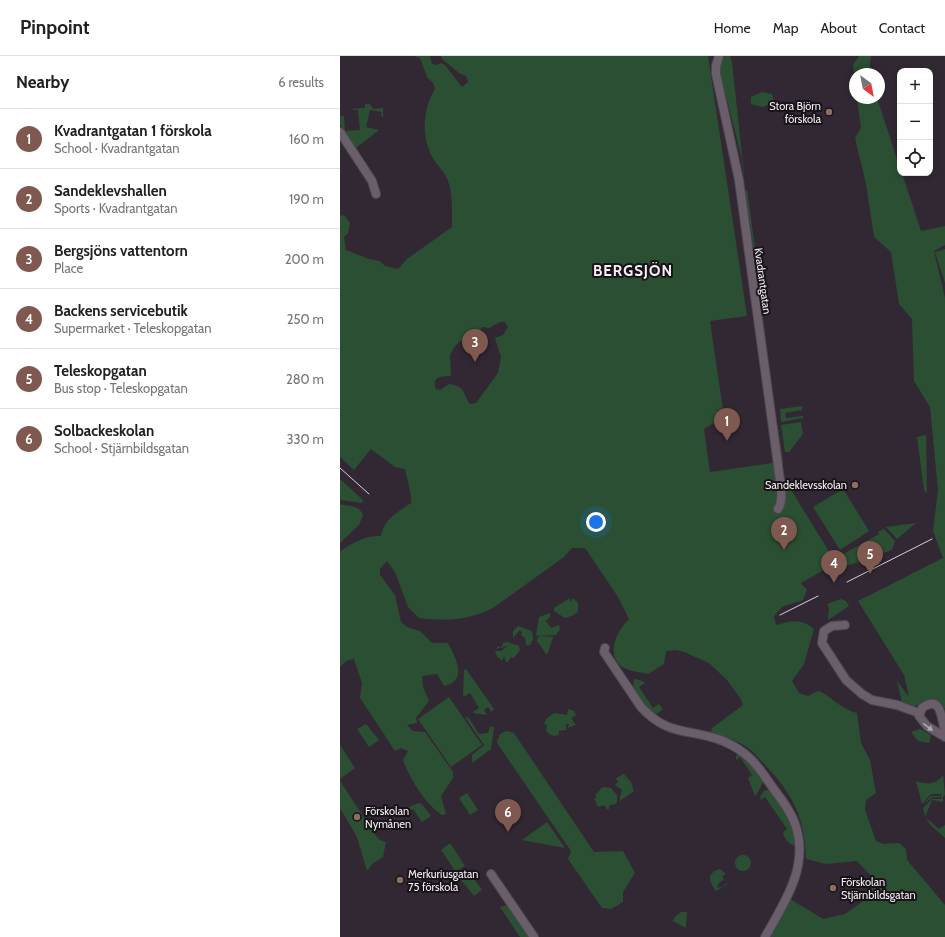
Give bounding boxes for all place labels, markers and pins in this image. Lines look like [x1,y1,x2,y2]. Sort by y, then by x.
place label: Stora Björn förskola [769,99,822,126]
marker: Stora Björn förskola [824,107,834,117]
pin: 3 [462,329,488,362]
pin: 1 [714,408,740,441]
place label: Sandeklevsskolan [765,478,847,492]
marker: Sandeklevsskolan [850,480,860,490]
pin: 2 [771,517,797,550]
pin: 5 [857,541,883,574]
pin: 4 [821,550,847,583]
pin: 6 [495,799,521,832]
place label: Förskolan Nymånen [365,804,411,831]
marker: Förskolan Nymånen [352,812,362,822]
place label: Merkuriusgatan 75 förskola [408,867,479,894]
marker: Merkuriusgatan 75 förskola [395,875,405,885]
place label: Förskolan Stjärnbildsgatan [841,875,916,902]
marker: Förskolan Stjärnbildsgatan [828,883,838,893]

